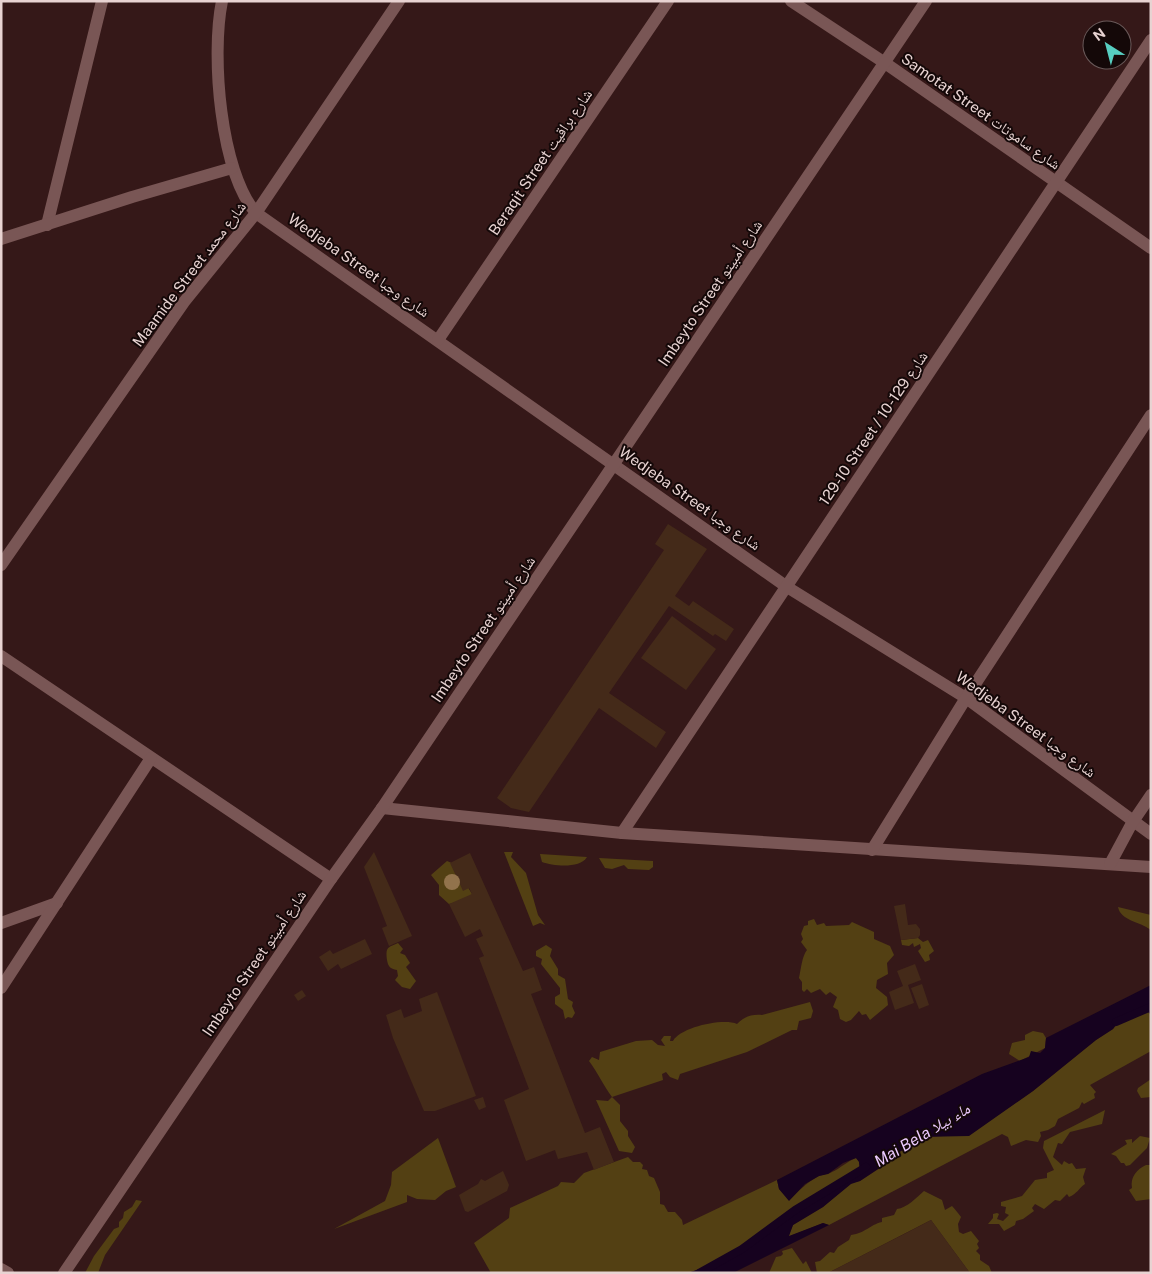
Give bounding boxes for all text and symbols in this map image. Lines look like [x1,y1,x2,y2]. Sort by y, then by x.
north arrow [1082,20,1132,70]
text: N [1090,25,1108,44]
street label: Samotat Street شارع ساموتات [897,49,1064,174]
street label: Beraqit Street شارع براقيت [485,86,597,239]
street label: Maamide Street شارع محمد [129,198,251,351]
street label: Wedjeba Street شارع وجبا [284,210,433,322]
street label: Imbeyto Street شارع أمبيتو [655,217,767,370]
street label: 129-10 Street / شارع 129-10 [815,348,933,509]
street label: Wedjeba Street شارع وجبا [615,443,764,555]
street label: Imbeyto Street شارع أمبيتو [428,553,540,706]
street label: Wedjeba Street شارع وجبا [952,668,1099,782]
street label: Imbeyto Street شارع أمبيتو [199,887,311,1040]
water label: Mai Bela ماء بيلا [871,1099,974,1171]

